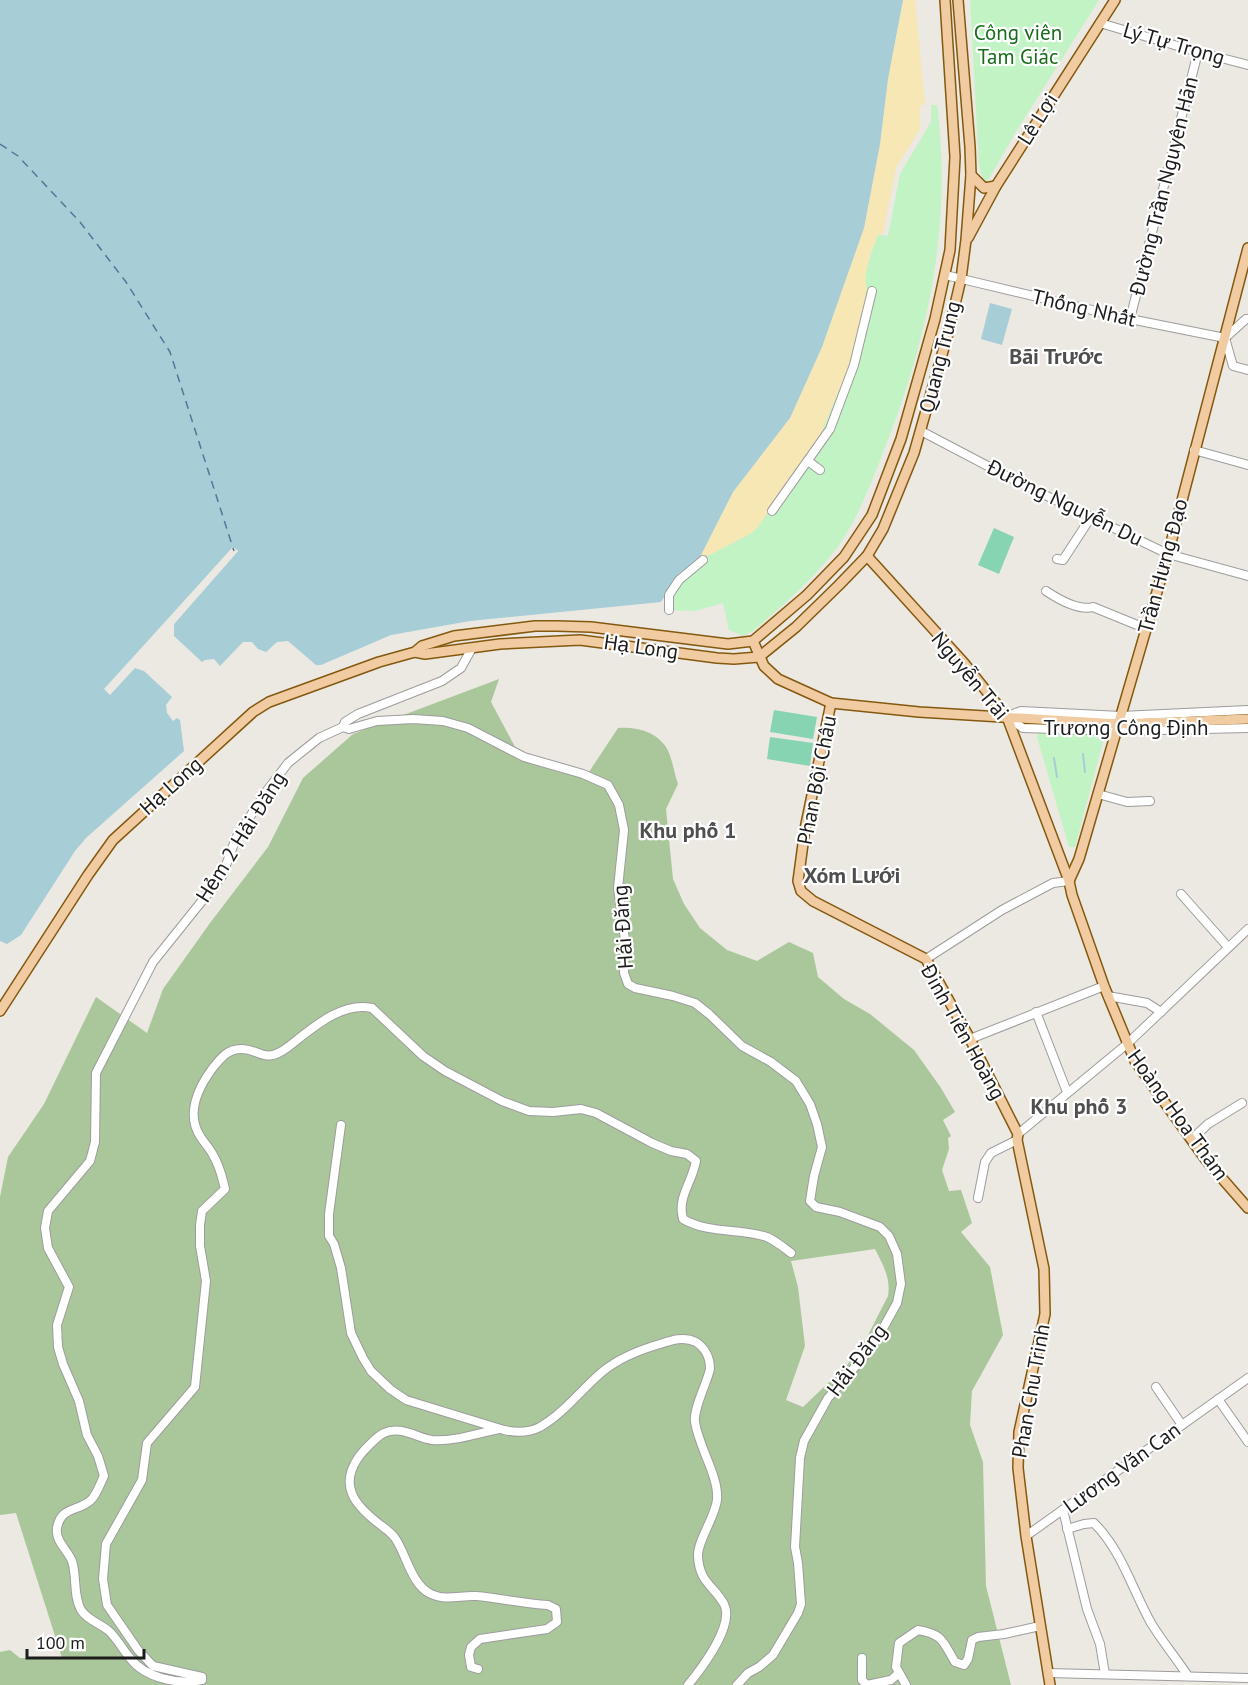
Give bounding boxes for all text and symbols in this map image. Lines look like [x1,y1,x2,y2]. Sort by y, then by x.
street label: Lý Tự Trọng [1120,16,1228,71]
park label: Công viên Tam Giác [974,19,1062,70]
street label: Đường Trần Nguyên Hãn [1123,74,1204,299]
street label: Lê Lợi [1011,88,1064,150]
street label: Thống Nhất [1029,282,1139,333]
street label: Quang Trung [913,298,966,416]
district label: Bãi Trước [1009,342,1103,370]
street label: Đường Nguyễn Du [982,453,1148,552]
street label: Trần Hưng Đạo [1132,495,1194,636]
street label: Nguyễn Trãi [926,626,1015,725]
street label: Hạ Long [602,628,680,665]
street label: Phan Bội Châu [791,713,842,847]
street label: Trương Công Định [1043,714,1209,741]
street label: Hạ Long [134,750,208,821]
street label: Hẻm 2 Hải Đăng [190,766,292,907]
district label: Khu phố 1 [640,816,736,844]
district label: Xóm Lưới [804,861,900,889]
street label: Hải Đăng [606,884,639,970]
street label: Đinh Tiên Hoàng [915,958,1012,1104]
street label: Hoàng Hoa Thám [1122,1044,1235,1186]
district label: Khu phố 3 [1031,1092,1127,1120]
street label: Hải Đăng [821,1318,893,1401]
street label: Phan Chu Trinh [1005,1322,1056,1460]
street label: Lương Văn Can [1058,1416,1186,1519]
scale bar [27,1622,144,1660]
text: 100 m [36,1631,85,1654]

